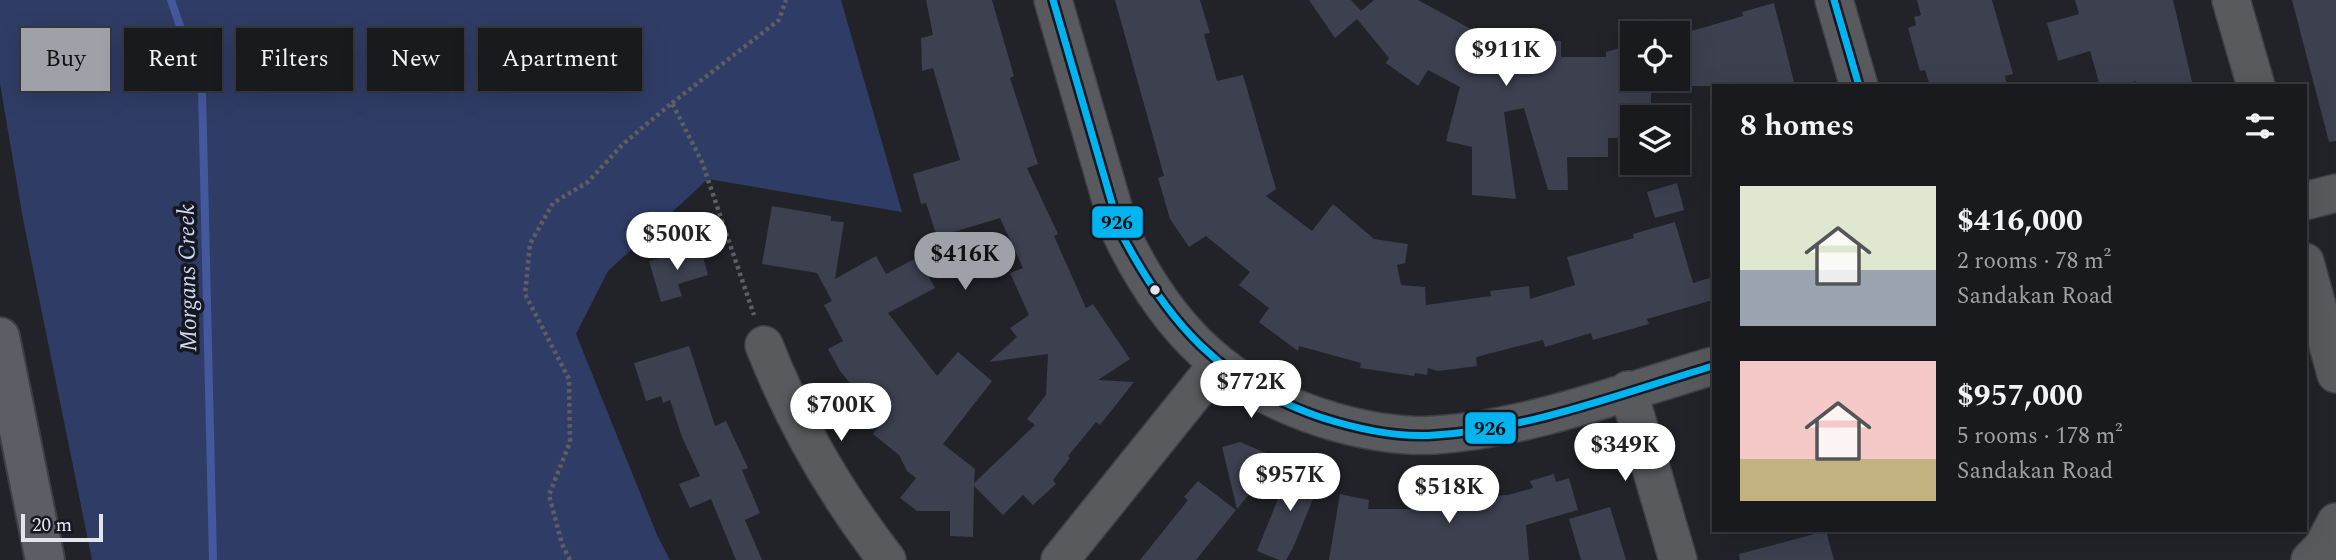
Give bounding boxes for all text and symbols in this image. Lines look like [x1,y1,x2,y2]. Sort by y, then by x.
map controls [1620,21,1690,175]
button: locate [1620,21,1690,91]
chip: Buy [21,28,110,91]
chip: Rent [124,28,222,91]
chip: Filters [236,28,353,91]
chip: New [367,28,464,91]
chip: Apartment [478,28,642,91]
pin: $911K [1457,28,1555,88]
text: $911K [1471,33,1541,68]
text: 8 homes [1740,103,1854,149]
button: layers [1620,105,1690,175]
icon: filters [2241,107,2279,145]
text: $416,000 [1957,198,2083,244]
water label: Morgans Creek [169,204,207,352]
line badge: 926 [1091,205,1144,239]
text: 926 [1101,209,1133,238]
pin: $500K [628,212,726,272]
icon: home [1796,214,1880,298]
text: $500K [642,217,712,252]
pin: $416K [916,232,1014,292]
text: $416K [930,237,1000,272]
text: 2 rooms · 78 m² [1957,244,2111,279]
text: Sandakan Road [1957,279,2113,314]
unlabelled marker [1148,283,1162,297]
pin: $772K [1202,360,1300,420]
text: $772K [1216,365,1286,400]
text: $957,000 [1957,373,2083,419]
pin: $700K [792,384,890,443]
text: $700K [806,388,876,423]
icon: home [1796,389,1880,473]
line badge: 926 [1464,411,1517,445]
text: 926 [1474,415,1506,444]
text: 5 rooms · 178 m² [1957,419,2123,454]
pin: $349K [1576,424,1674,483]
text: $349K [1590,428,1660,463]
pin: $957K [1241,454,1339,513]
text: Sandakan Road [1957,454,2113,489]
text: $957K [1255,458,1325,493]
pin: $518K [1400,466,1498,525]
text: $518K [1414,470,1484,505]
scale bar [21,511,103,543]
text: 20 m [32,511,72,540]

